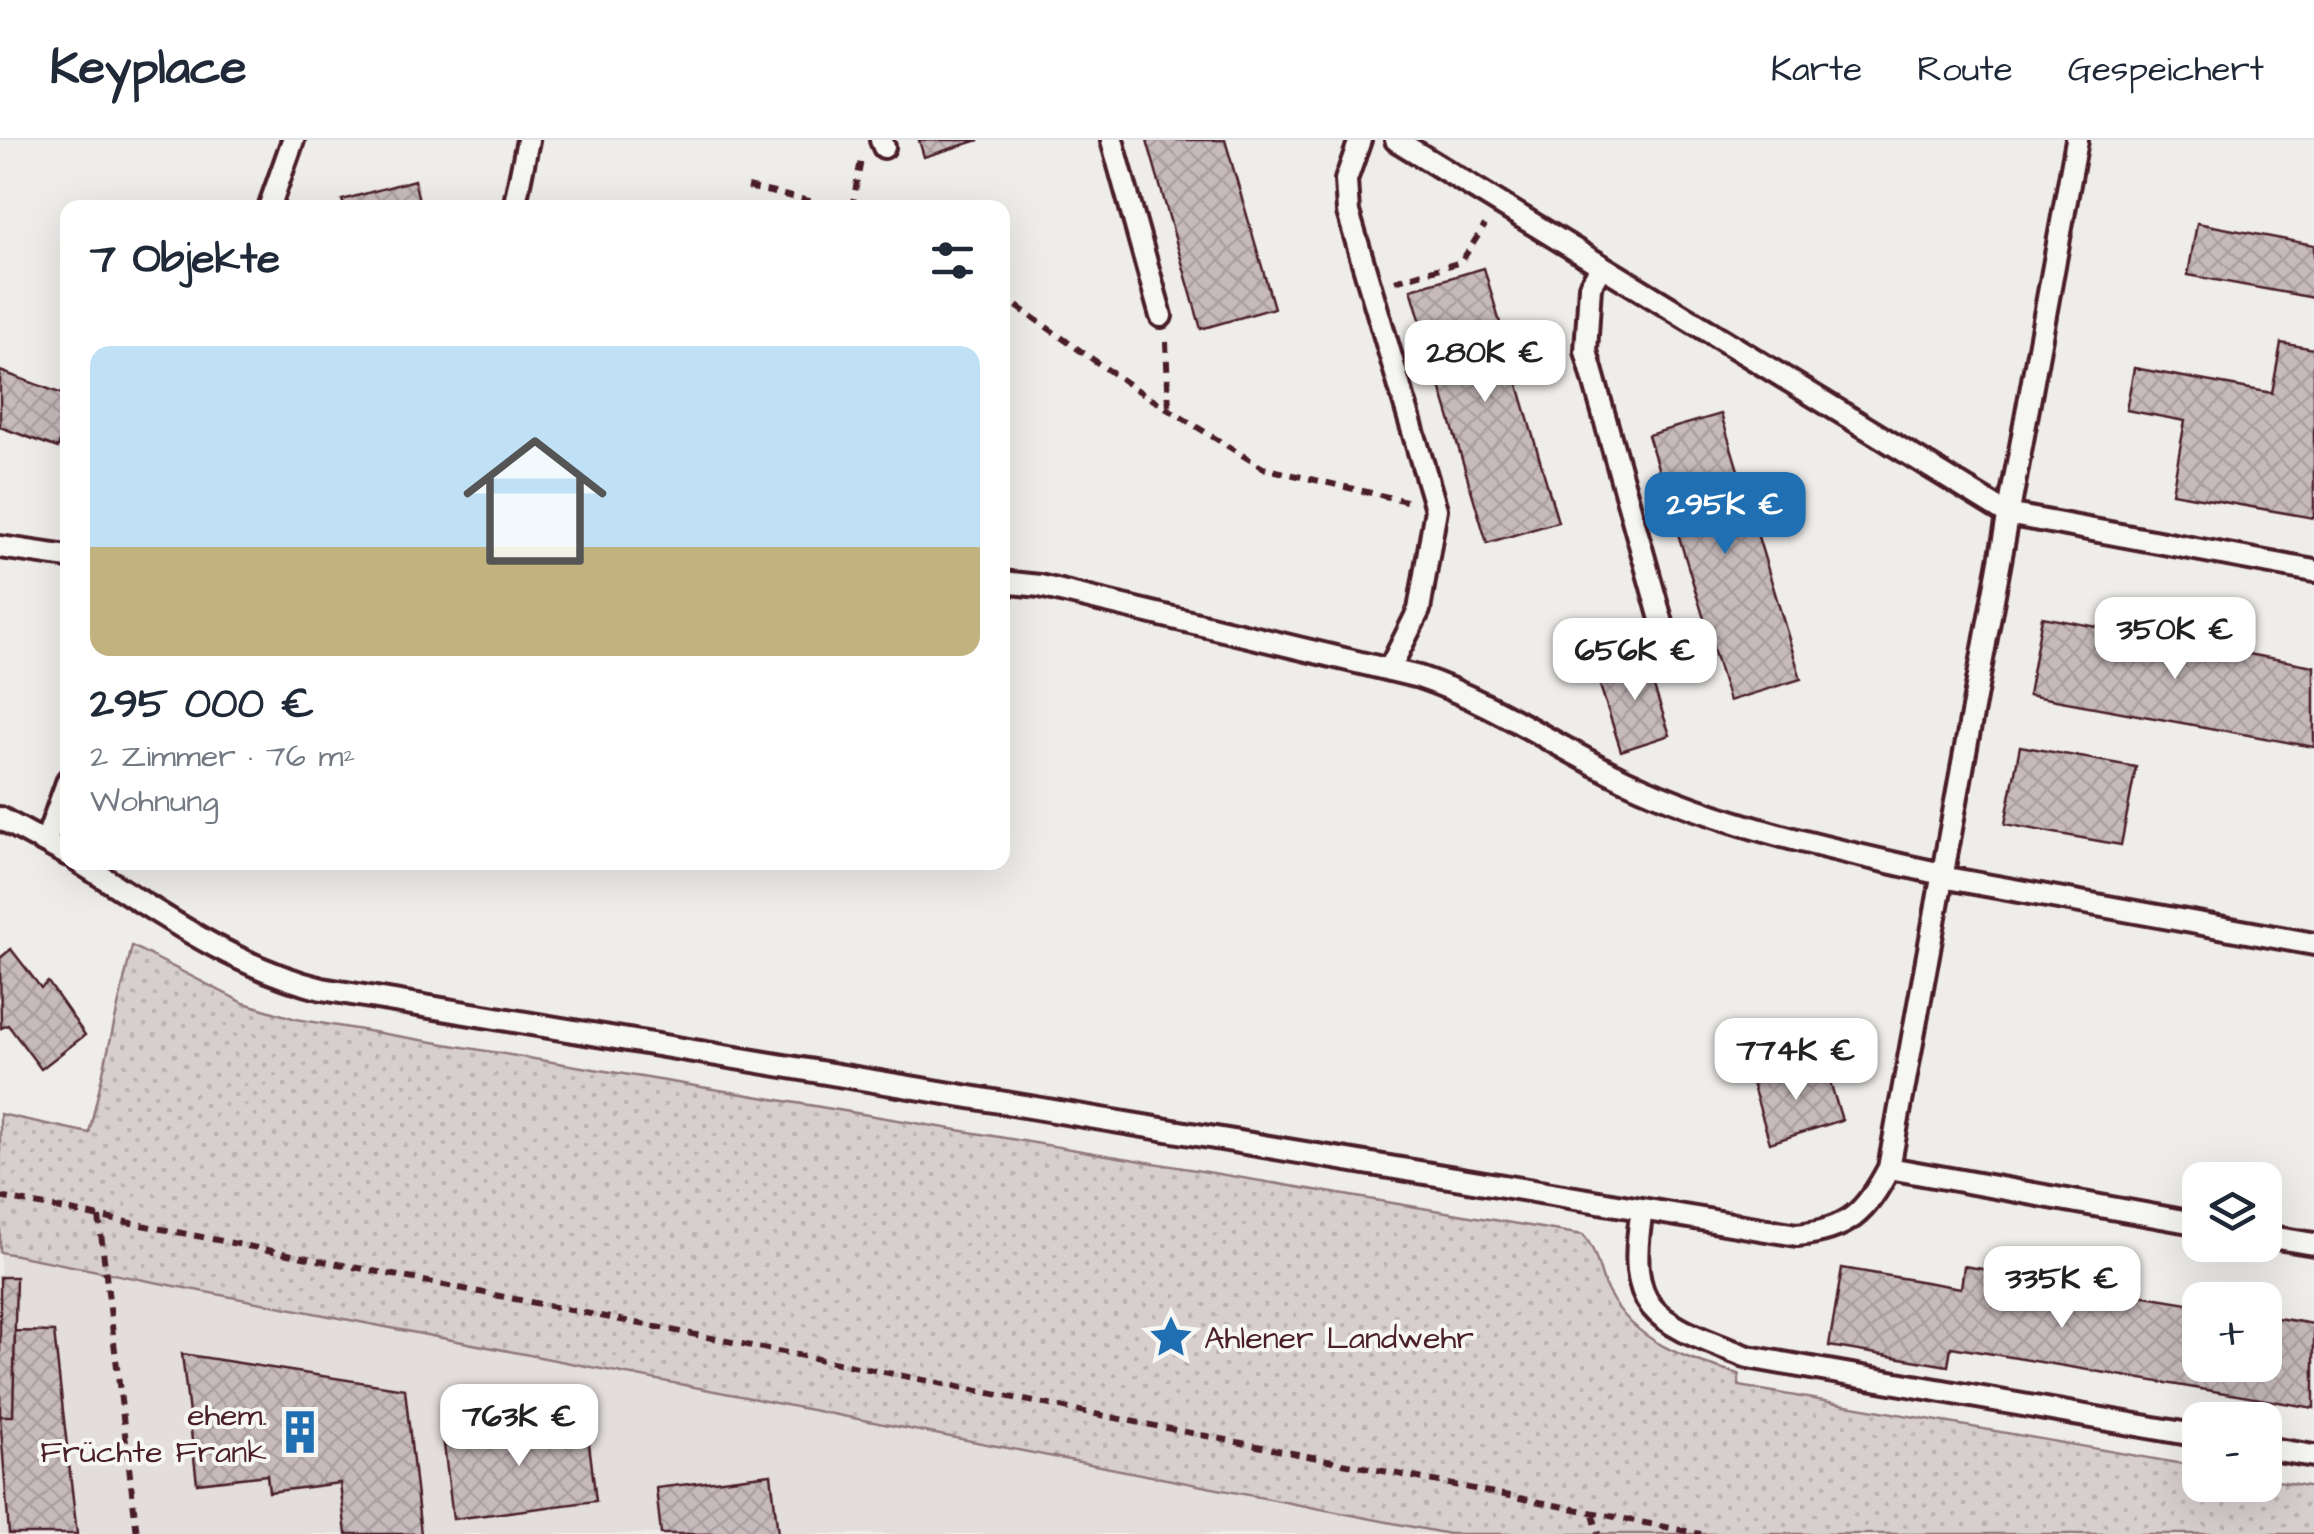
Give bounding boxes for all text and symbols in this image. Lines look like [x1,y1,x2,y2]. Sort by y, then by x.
text: Keyplace [50,36,246,102]
text: Karte [1771,45,1862,94]
text: Route [1917,45,2013,94]
text: Gespeichert [2068,45,2264,94]
text: 7 Objekte [90,231,280,289]
icon: filters [925,233,980,288]
pin: 280K € [1404,320,1566,405]
text: 280K € [1427,330,1543,375]
icon: home [445,411,625,591]
pin: 295K € [1644,472,1806,557]
text: 295K € [1667,482,1783,527]
pin: 350K € [2094,597,2256,682]
text: 350K € [2117,607,2233,652]
pin: 656K € [1554,618,1716,703]
text: 656K € [1575,628,1695,673]
text: 295 000 € [90,676,314,734]
text: 2 Zimmer · 76 m² [90,734,355,779]
text: Wohnung [90,779,219,824]
pin: 774K € [1715,1018,1877,1103]
text: 774K € [1737,1028,1855,1073]
map controls [2182,1162,2282,1502]
button: layers [2182,1162,2282,1262]
pin: 335K € [1981,1246,2143,1331]
text: 335K € [2006,1256,2118,1301]
button: + [2182,1282,2282,1382]
place icon: Ahlener Landwehr [1147,1313,1195,1361]
place label: Ahlener Landwehr [1204,1316,1474,1361]
pin: 763K € [438,1384,600,1469]
place label: ehem. Früchte Frank [40,1393,267,1475]
text: 763K € [462,1394,576,1439]
button: − [2182,1402,2282,1502]
building icon: ehem. Früchte Frank [276,1408,324,1456]

